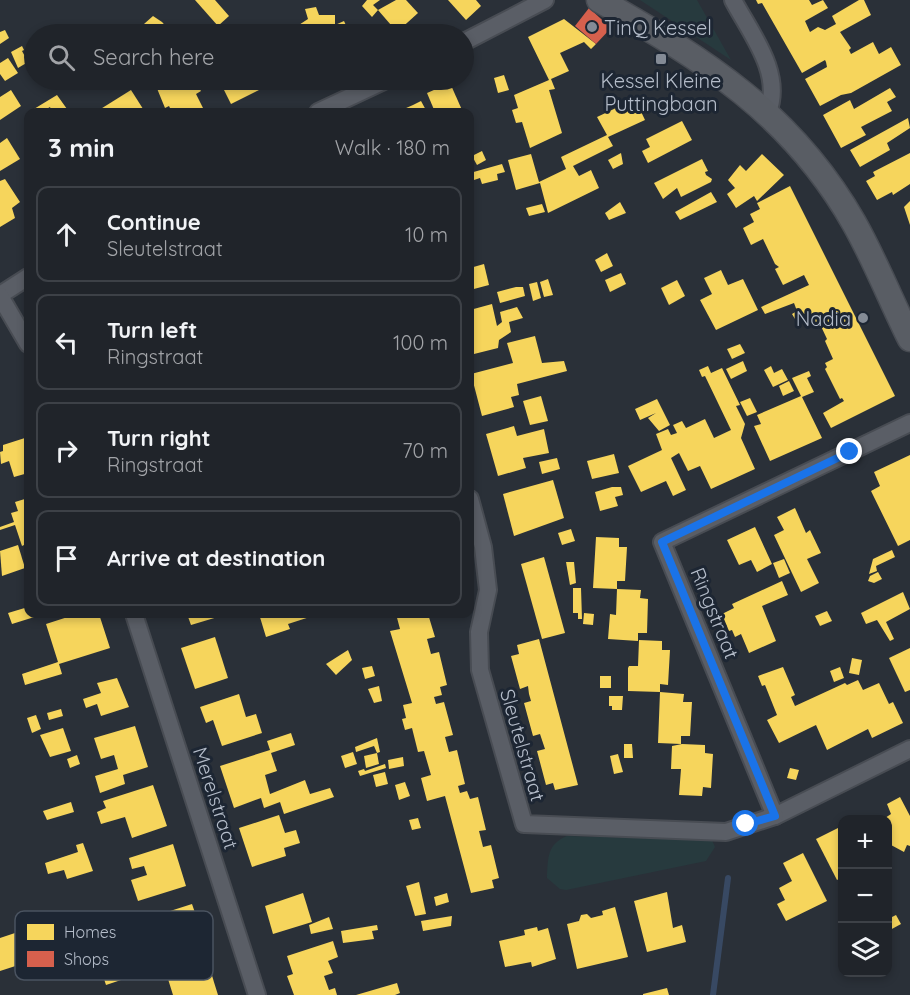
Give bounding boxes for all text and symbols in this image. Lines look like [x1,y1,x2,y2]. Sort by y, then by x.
place label: TinQ Kessel [604,15,712,40]
marker: TinQ Kessel [585,20,599,34]
search box [24,24,474,90]
icon: search [45,41,78,74]
text: Search here [93,43,214,71]
marker: Kessel Kleine Puttingbaan [654,52,668,66]
place label: Kessel Kleine Puttingbaan [601,68,721,116]
text: 3 min [48,131,115,164]
text: Walk · 180 m [335,135,450,160]
text: Continue [107,208,201,236]
icon: ahead [50,218,83,251]
text: 10 m [405,222,448,247]
text: Sleutelstraat [107,236,223,261]
place label: Nadia [796,306,851,331]
marker: Nadia [856,311,870,325]
text: Turn left [107,316,197,344]
icon: left [50,326,83,359]
text: 100 m [393,330,448,355]
text: Ringstraat [107,344,203,369]
text: Turn right [107,424,211,452]
icon: right [50,434,83,467]
text: 70 m [402,438,448,463]
route end [836,438,862,464]
text: Ringstraat [107,452,203,477]
icon: arrive [50,542,83,575]
text: Arrive at destination [107,544,325,572]
street label: Ringstraat [685,564,745,663]
street label: Sleutelstraat [495,686,551,804]
street label: Merelstraat [188,744,244,852]
route start [732,810,758,836]
map controls [838,815,892,977]
button: + [838,815,892,869]
button: − [838,869,892,923]
legend [15,911,213,980]
text: Homes [64,922,116,942]
button: layers [838,923,892,977]
text: Shops [64,949,109,969]

